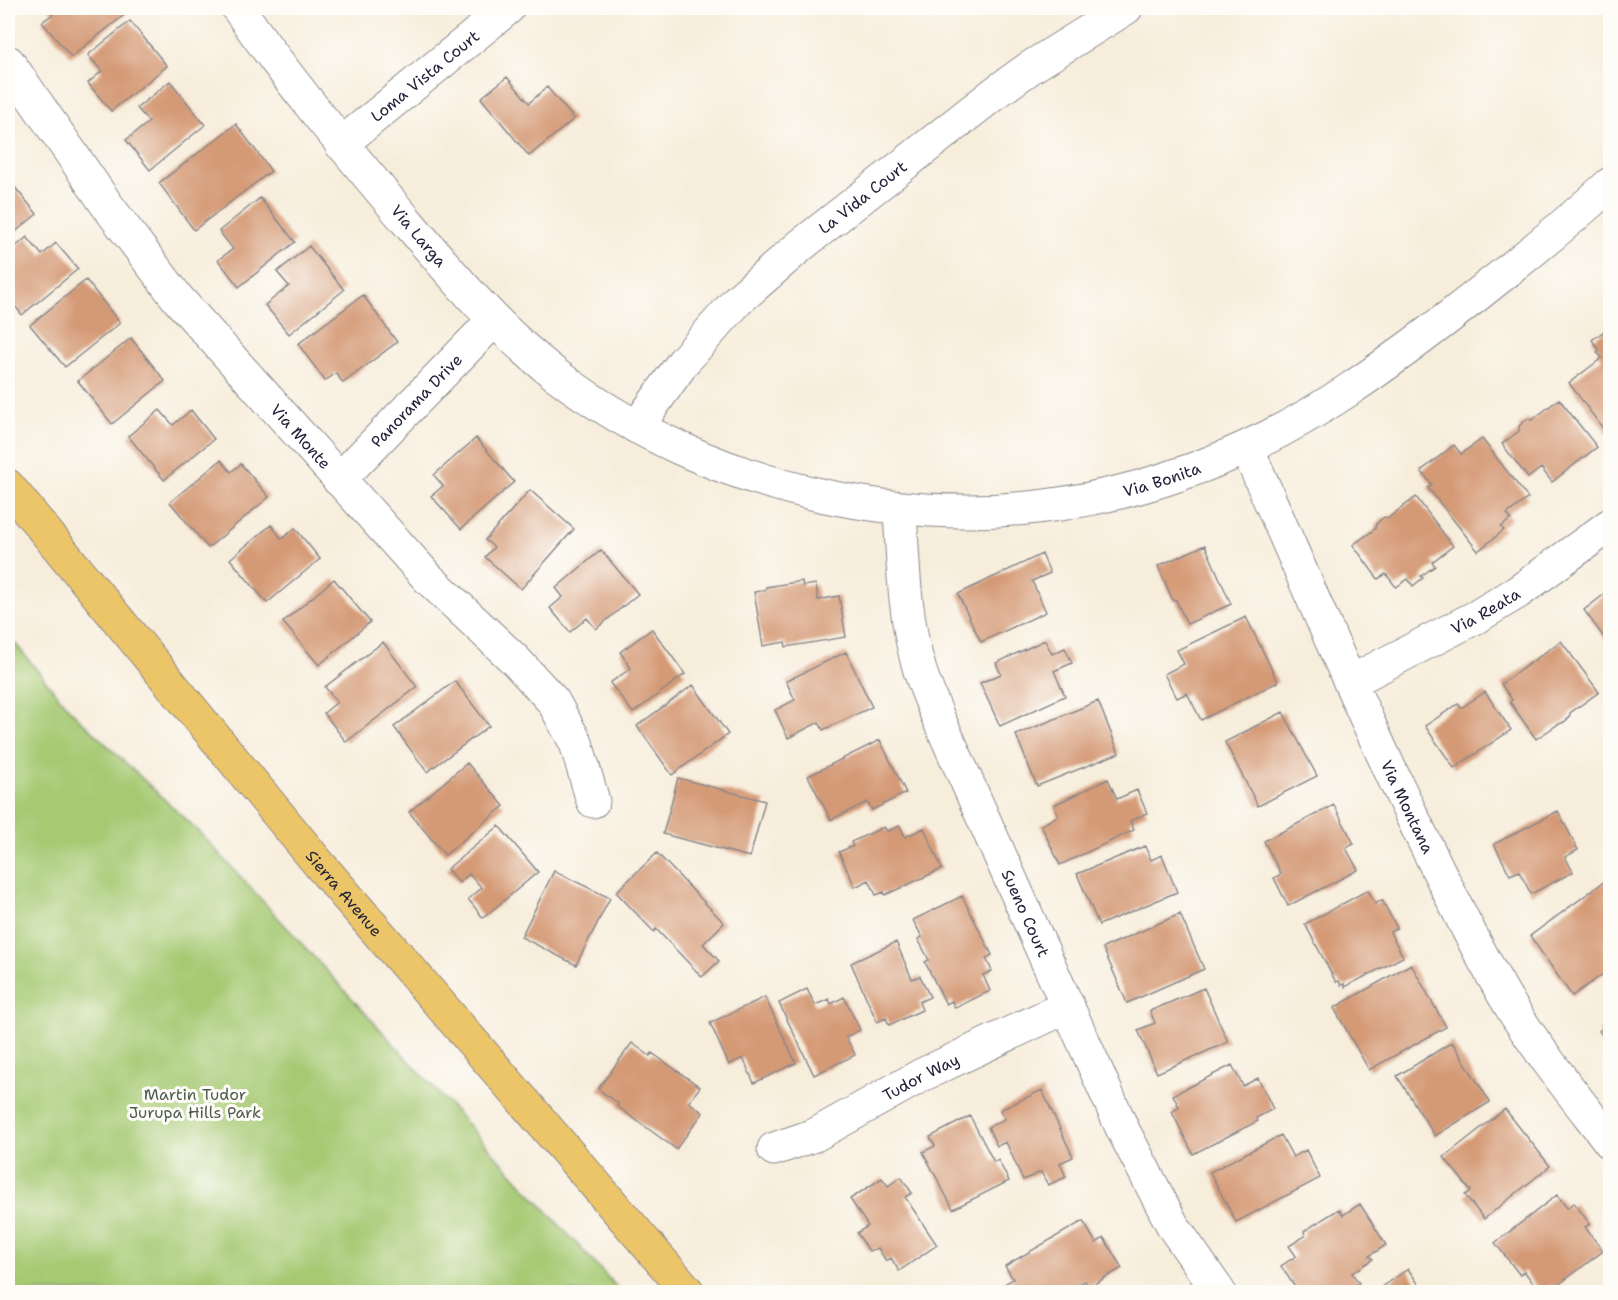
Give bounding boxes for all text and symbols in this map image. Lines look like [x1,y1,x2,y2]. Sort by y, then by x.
street label: Loma Vista Court [366,26,484,127]
street label: La Vida Court [814,156,911,239]
street label: Via Larga [386,200,451,272]
street label: Panorama Drive [366,349,467,452]
street label: Via Monte [266,400,335,474]
street label: Via Bonita [1121,458,1204,502]
street label: Via Reata [1447,583,1524,639]
street label: Via Montana [1376,757,1439,857]
street label: Sierra Avenue [301,846,387,941]
street label: Sueno Court [997,866,1054,960]
street label: Tudor Way [879,1049,963,1106]
park label: Martin Tudor Jurupa Hills Park [129,1084,261,1123]

